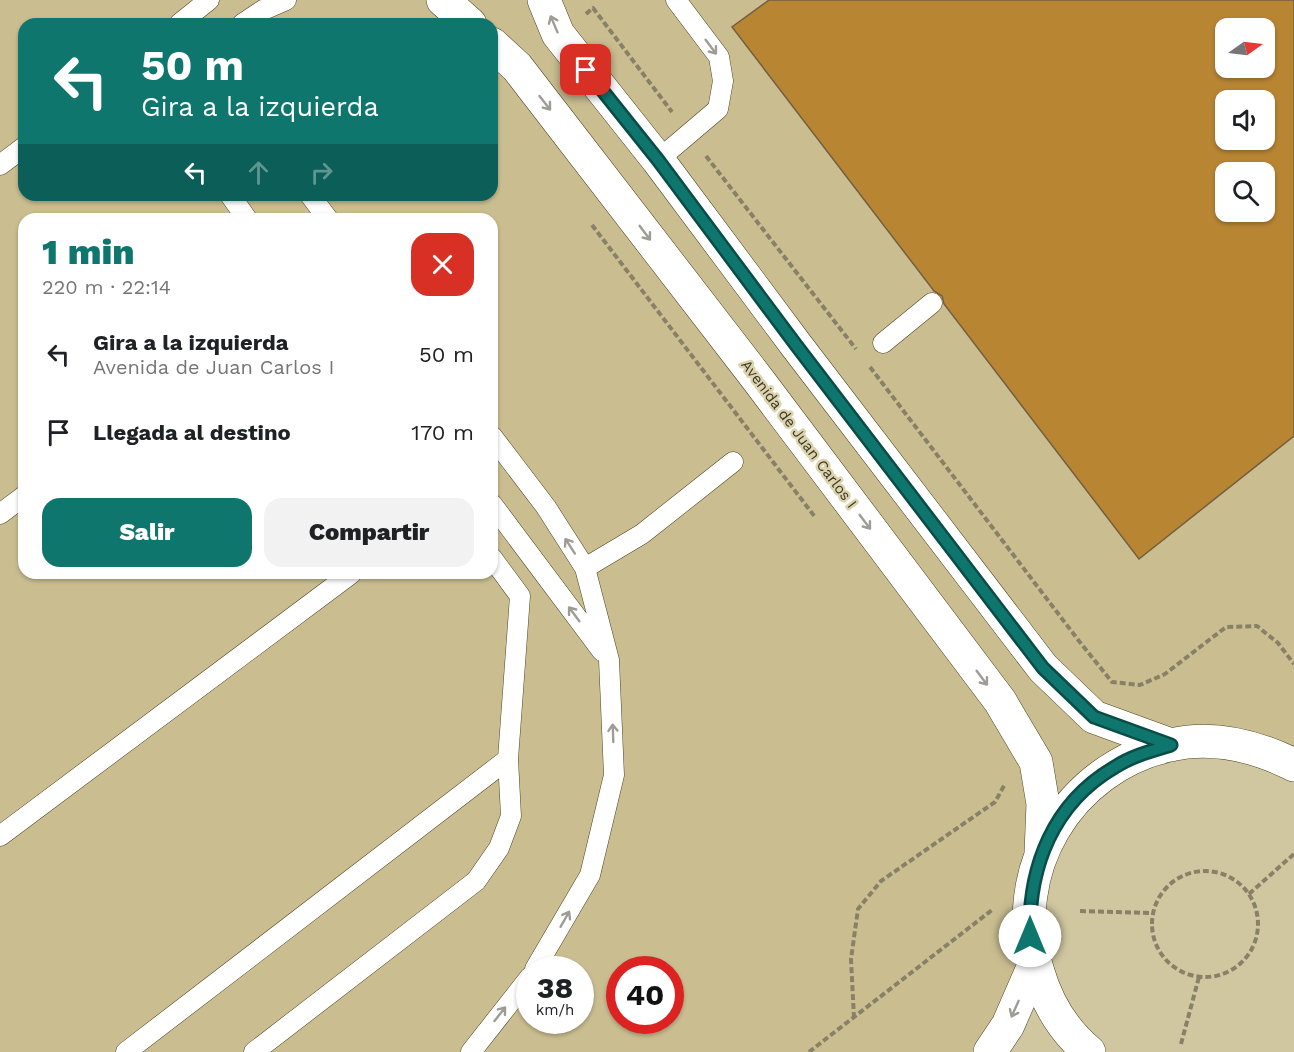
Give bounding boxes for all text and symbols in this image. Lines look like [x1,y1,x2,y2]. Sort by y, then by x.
one-way arrow [548,15,559,34]
north arrow [1215,18,1275,78]
map controls [1215,18,1275,222]
one-way arrow [705,38,717,54]
text: 50 m [141,41,244,90]
icon: left [42,42,120,120]
pin [560,44,611,95]
icon: arrive [569,53,602,86]
button: sound [1215,90,1275,150]
text: Gira a la izquierda [141,91,379,123]
one-way arrow [539,95,552,111]
icon: left [179,156,212,189]
icon: ahead [242,156,275,189]
icon: right [305,156,338,189]
button: search [1215,162,1275,222]
one-way arrow [639,224,652,240]
text: 1 min [42,231,135,273]
button: close [411,233,474,296]
text: 220 m · 22:14 [42,275,171,299]
text: Gira a la izquierda [93,330,289,355]
icon: left [42,338,75,371]
text: 50 m [419,342,474,367]
text: Avenida de Juan Carlos I [93,355,334,379]
street label: Avenida de Juan Carlos I [737,356,861,512]
icon: arrive [42,416,75,449]
text: Llegada al destino [93,420,291,445]
text: 170 m [411,420,474,445]
button: Salir [42,498,252,567]
button: Compartir [264,498,474,567]
one-way arrow [859,513,871,529]
one-way arrow [564,538,576,555]
one-way arrow [568,606,581,622]
one-way arrow [976,669,989,685]
one-way arrow [607,724,618,744]
position arrow [998,904,1062,968]
one-way arrow [559,911,571,928]
speed limit sign: 40 [606,956,684,1034]
text: 38 [537,970,573,1005]
one-way arrow [1009,999,1020,1018]
text: km/h [536,1001,574,1019]
one-way arrow [494,1007,507,1023]

